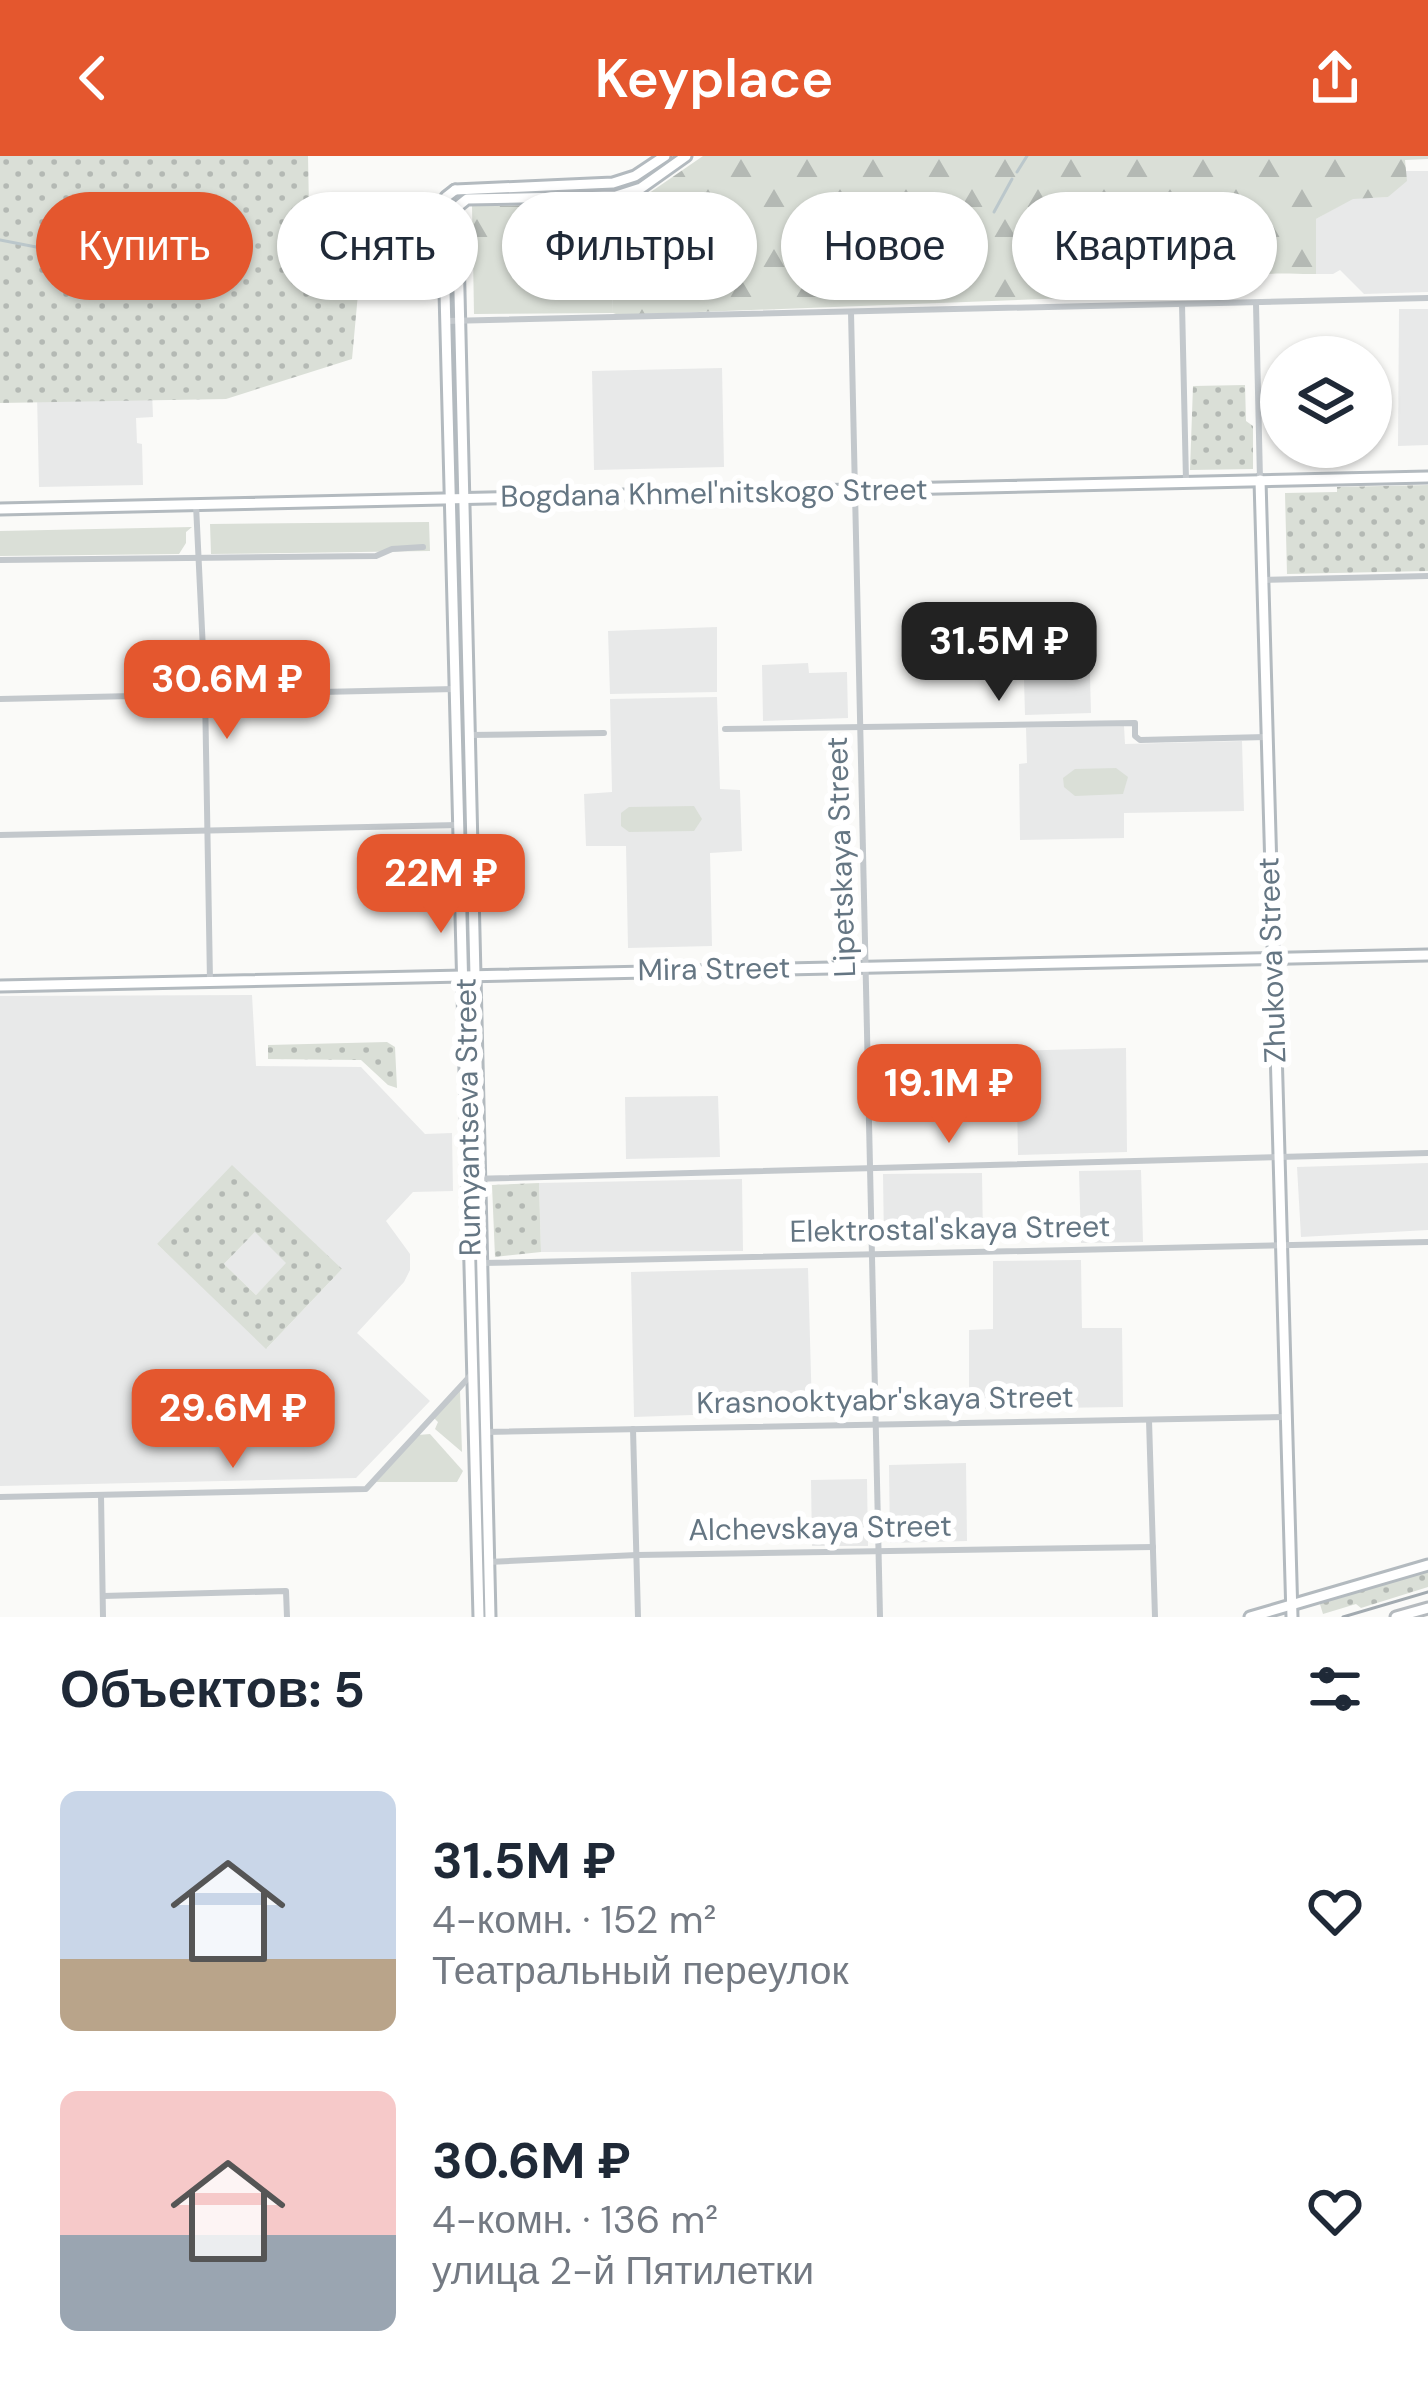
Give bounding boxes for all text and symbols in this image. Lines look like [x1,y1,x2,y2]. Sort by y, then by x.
text: Keyplace [595,43,833,114]
icon: back [60,45,126,111]
icon: share [1302,45,1368,111]
chip: Купить [36,192,253,300]
chip: Снять [277,192,478,300]
chip: Фильтры [502,192,757,300]
chip: Новое [781,192,988,300]
chip: Квартира [1012,192,1277,300]
map controls [1260,336,1392,468]
button: layers [1260,336,1392,468]
street label: Bogdana Khmel'nitskogo Street [500,469,928,516]
pin: 31.5M ₽ [888,602,1110,704]
text: 31.5M ₽ [929,615,1069,666]
pin: 30.6M ₽ [116,640,338,742]
text: 30.6M ₽ [151,653,303,704]
street label: Lipetskaya Street [817,736,864,978]
pin: 22M ₽ [357,834,525,936]
text: 22M ₽ [384,847,498,898]
street label: Zhukova Street [1248,856,1295,1064]
street label: Mira Street [637,948,791,989]
street label: Rumyantseva Street [446,978,489,1256]
pin: 19.1M ₽ [838,1044,1060,1146]
text: 19.1M ₽ [884,1057,1014,1108]
street label: Elektrostal'skaya Street [789,1206,1111,1251]
pin: 29.6M ₽ [122,1369,344,1471]
street label: Krasnooktyabr'skaya Street [696,1377,1074,1422]
text: 29.6M ₽ [159,1382,307,1433]
street label: Alchevskaya Street [688,1506,952,1549]
text: Объектов: 5 [60,1656,365,1723]
icon: filters [1302,1656,1368,1722]
text: 31.5M ₽ [432,1827,616,1894]
icon: home [156,1839,300,1983]
icon: heart [1302,1878,1368,1944]
text: 4-комн. · 152 m² [432,1894,716,1945]
text: Театральный переулок [432,1945,849,1996]
text: 30.6M ₽ [432,2127,631,2194]
icon: home [156,2139,300,2283]
icon: heart [1302,2178,1368,2244]
text: 4-комн. · 136 m² [432,2194,718,2245]
text: улица 2-й Пятилетки [432,2245,814,2296]

